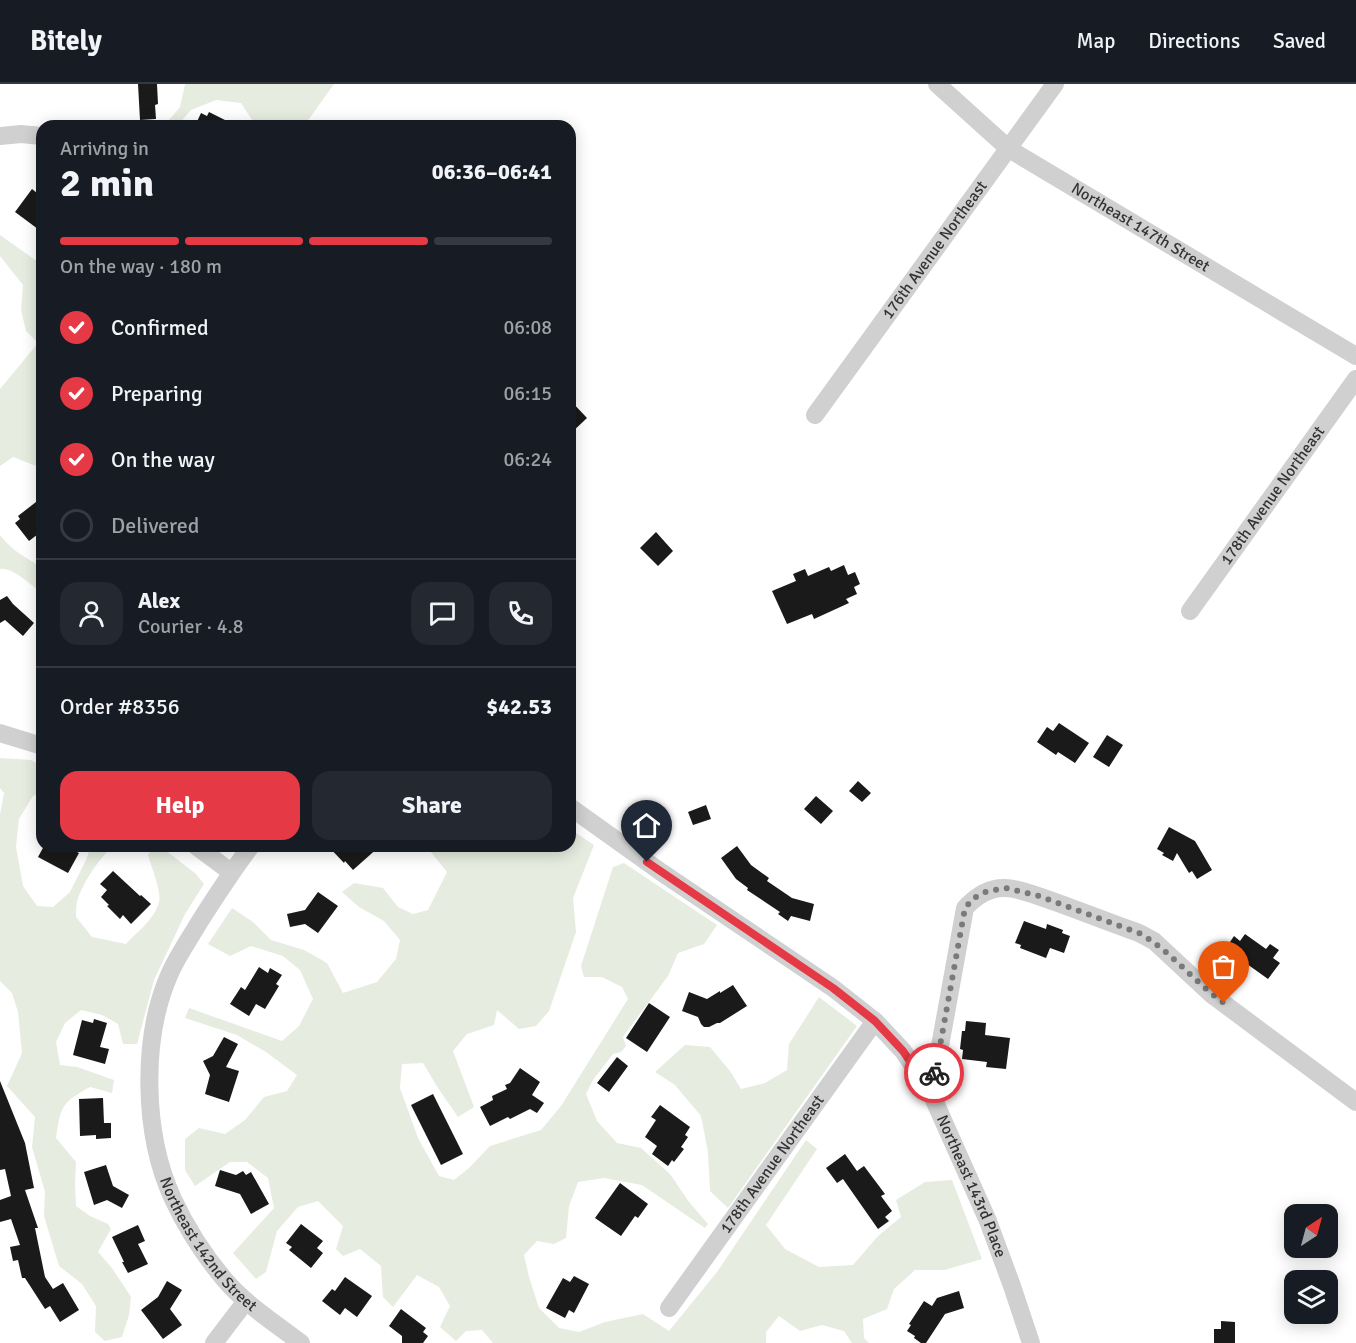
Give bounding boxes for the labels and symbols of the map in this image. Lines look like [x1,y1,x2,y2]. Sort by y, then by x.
street label: 176th Avenue Northeast [878,176,992,323]
street label: Northeast 147th Street [1068,178,1214,277]
street label: 178th Avenue Northeast [1216,422,1329,569]
pin [621,800,672,862]
pin [1198,941,1249,1003]
courier [904,1043,964,1103]
street label: 178th Avenue Northeast [716,1091,829,1237]
street label: Northeast 143rd Place [932,1112,1011,1260]
street label: Northeast 142nd Street [155,1174,261,1316]
north arrow [1284,1204,1338,1258]

